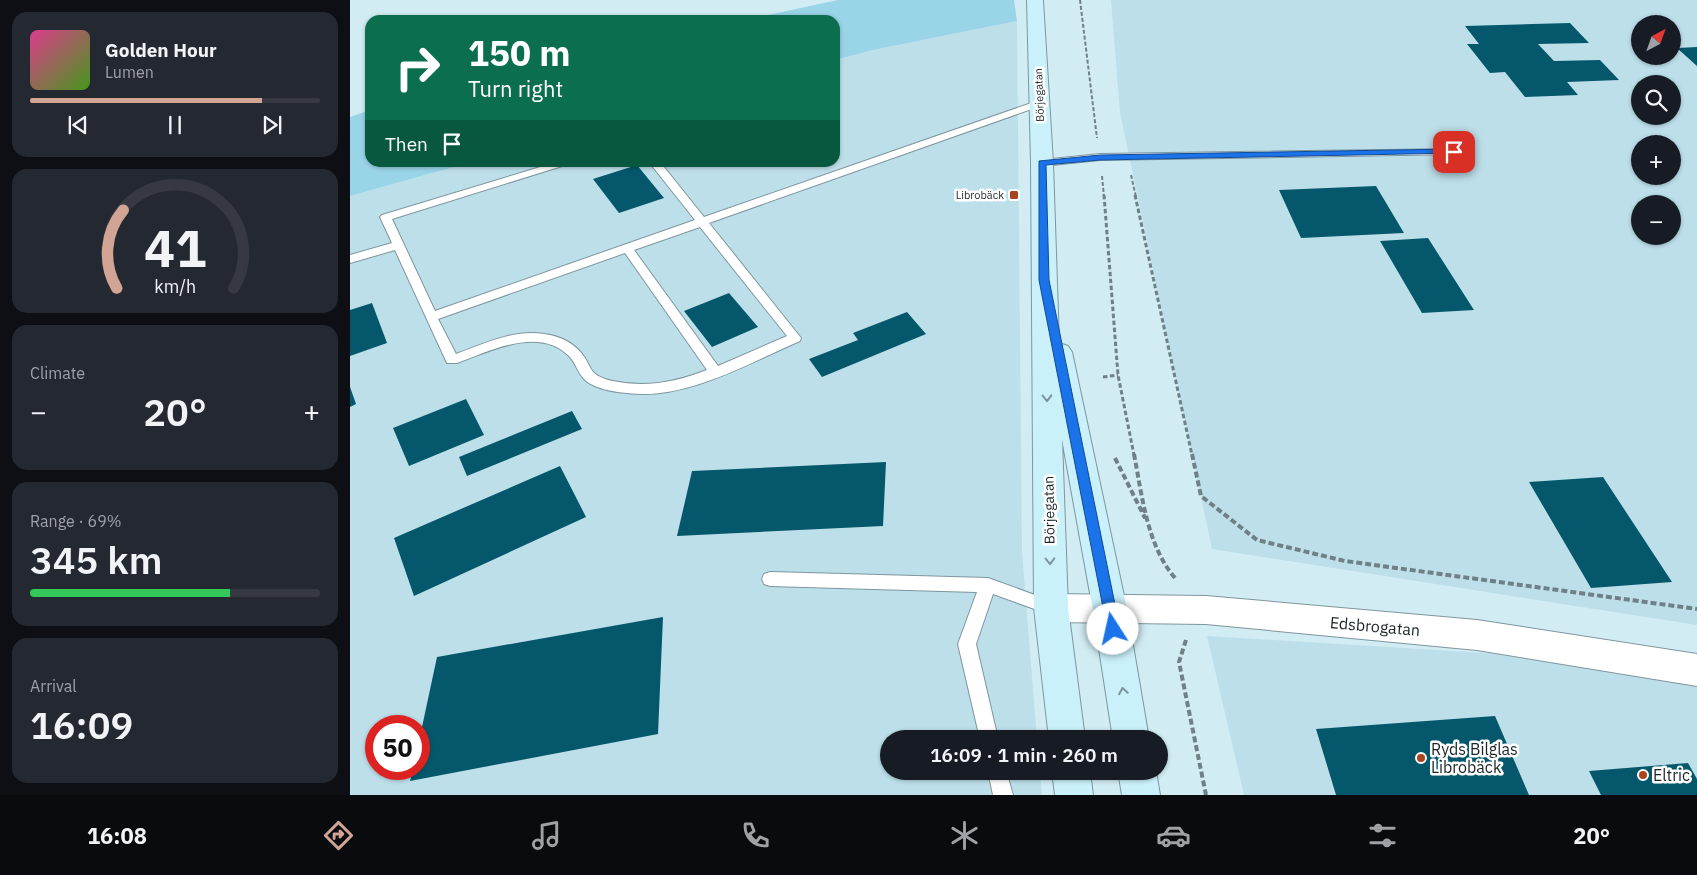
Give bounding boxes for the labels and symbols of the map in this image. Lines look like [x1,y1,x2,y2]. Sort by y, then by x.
north arrow [1631,15,1681,65]
street label: Börjegatan [1031,68,1047,122]
pin [1433,131,1475,173]
place label: Librobäck [956,188,1004,202]
marker: Librobäck [1008,189,1020,201]
one-way arrow [1042,395,1052,403]
street label: Börjegatan [1039,476,1059,544]
one-way arrow [1045,557,1056,565]
position arrow [1086,602,1138,654]
street label: Edsbrogatan [1329,612,1421,640]
one-way arrow [1119,686,1129,695]
speed limit sign: 50 [365,715,430,780]
place label: Ryds Bilglas Librobäck [1431,739,1518,777]
marker: Ryds Bilglas Librobäck [1415,752,1427,764]
place label: Eltric [1653,765,1690,785]
marker: Eltric [1637,769,1649,781]

